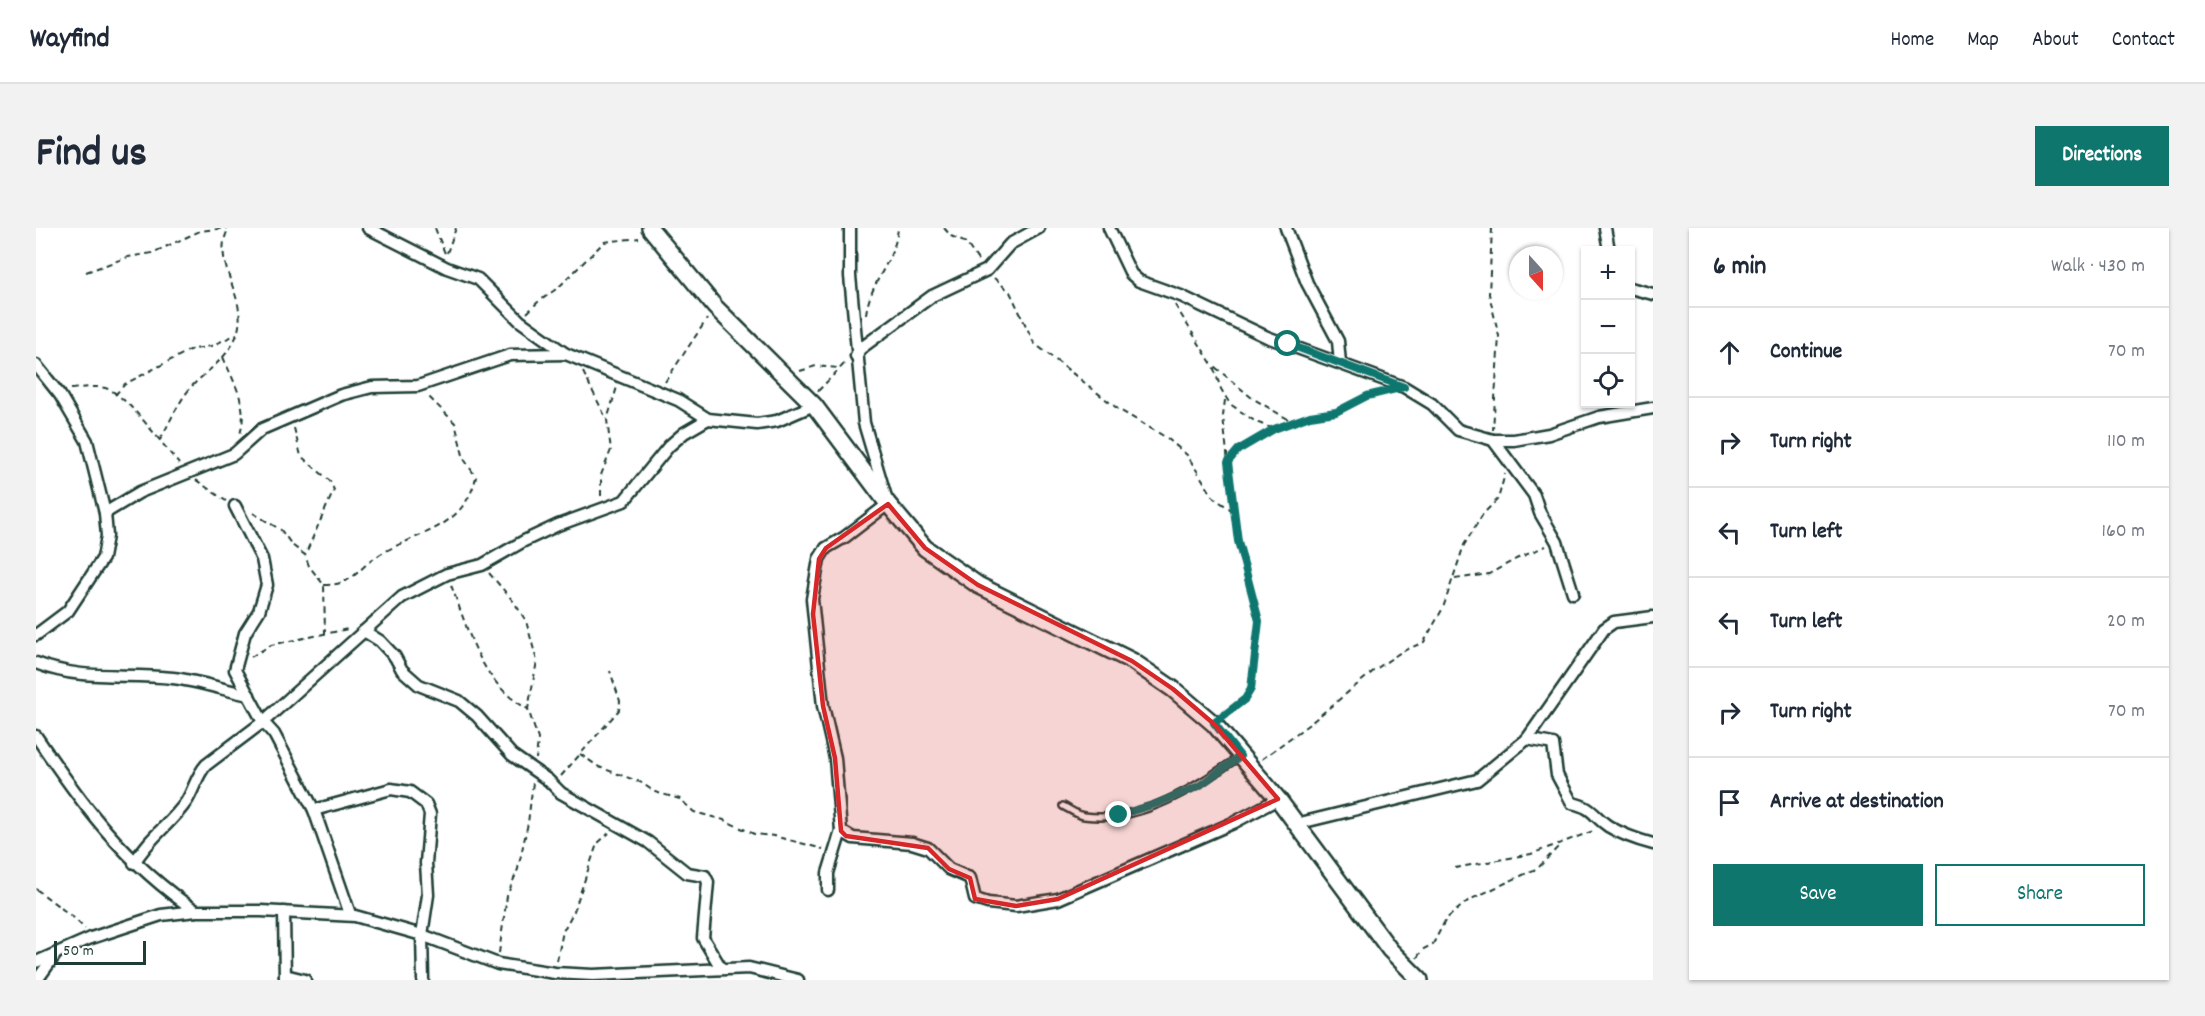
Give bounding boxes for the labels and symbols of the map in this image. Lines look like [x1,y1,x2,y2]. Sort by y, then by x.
north arrow [1509,246,1563,300]
route start [1274,330,1300,356]
route end [1105,801,1131,827]
scale bar [54,938,146,966]

